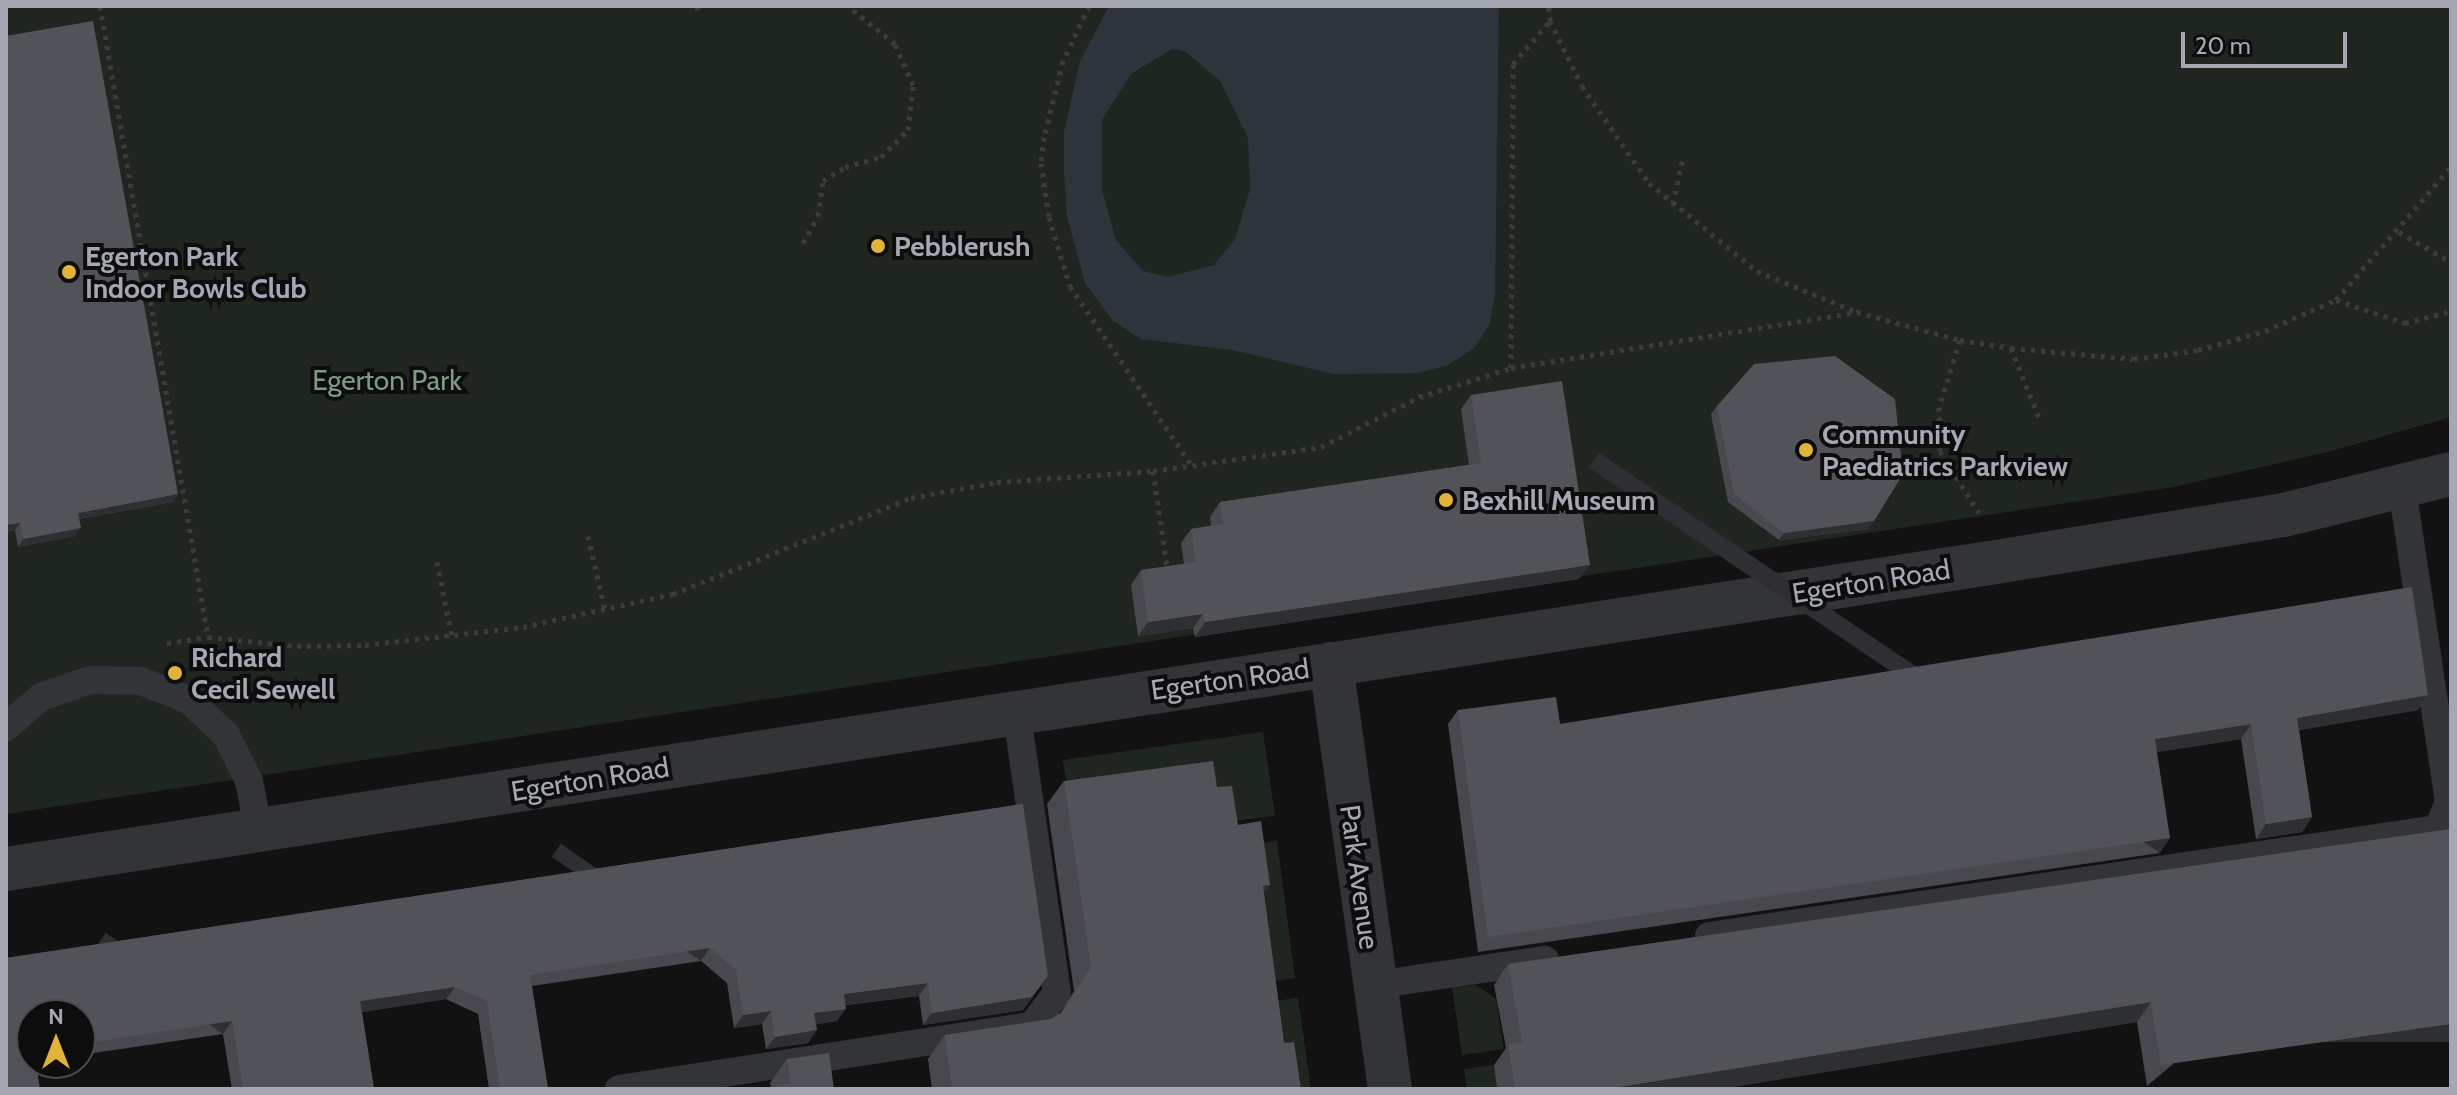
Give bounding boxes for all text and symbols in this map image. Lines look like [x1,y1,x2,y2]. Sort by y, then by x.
scale bar [2185,16,2351,66]
text: 20 m [2195,31,2251,60]
place label: Pebblerush [894,229,1030,263]
marker: Pebblerush [869,237,887,255]
place label: Egerton Park Indoor Bowls Club [85,239,306,305]
marker: Egerton Park Indoor Bowls Club [60,263,78,281]
park label: Egerton Park [312,363,462,397]
place label: Community Paediatrics Parkview [1822,417,2068,483]
marker: Community Paediatrics Parkview [1797,441,1815,459]
place label: Bexhill Museum [1462,483,1655,517]
marker: Bexhill Museum [1437,491,1455,509]
street label: Egerton Road [1790,552,1952,610]
place label: Richard Cecil Sewell [191,640,335,706]
street label: Egerton Road [1149,651,1311,707]
marker: Richard Cecil Sewell [166,664,184,682]
street label: Egerton Road [509,750,671,808]
street label: Park Avenue [1333,803,1387,951]
north arrow [16,999,96,1079]
text: N [48,1003,64,1030]

